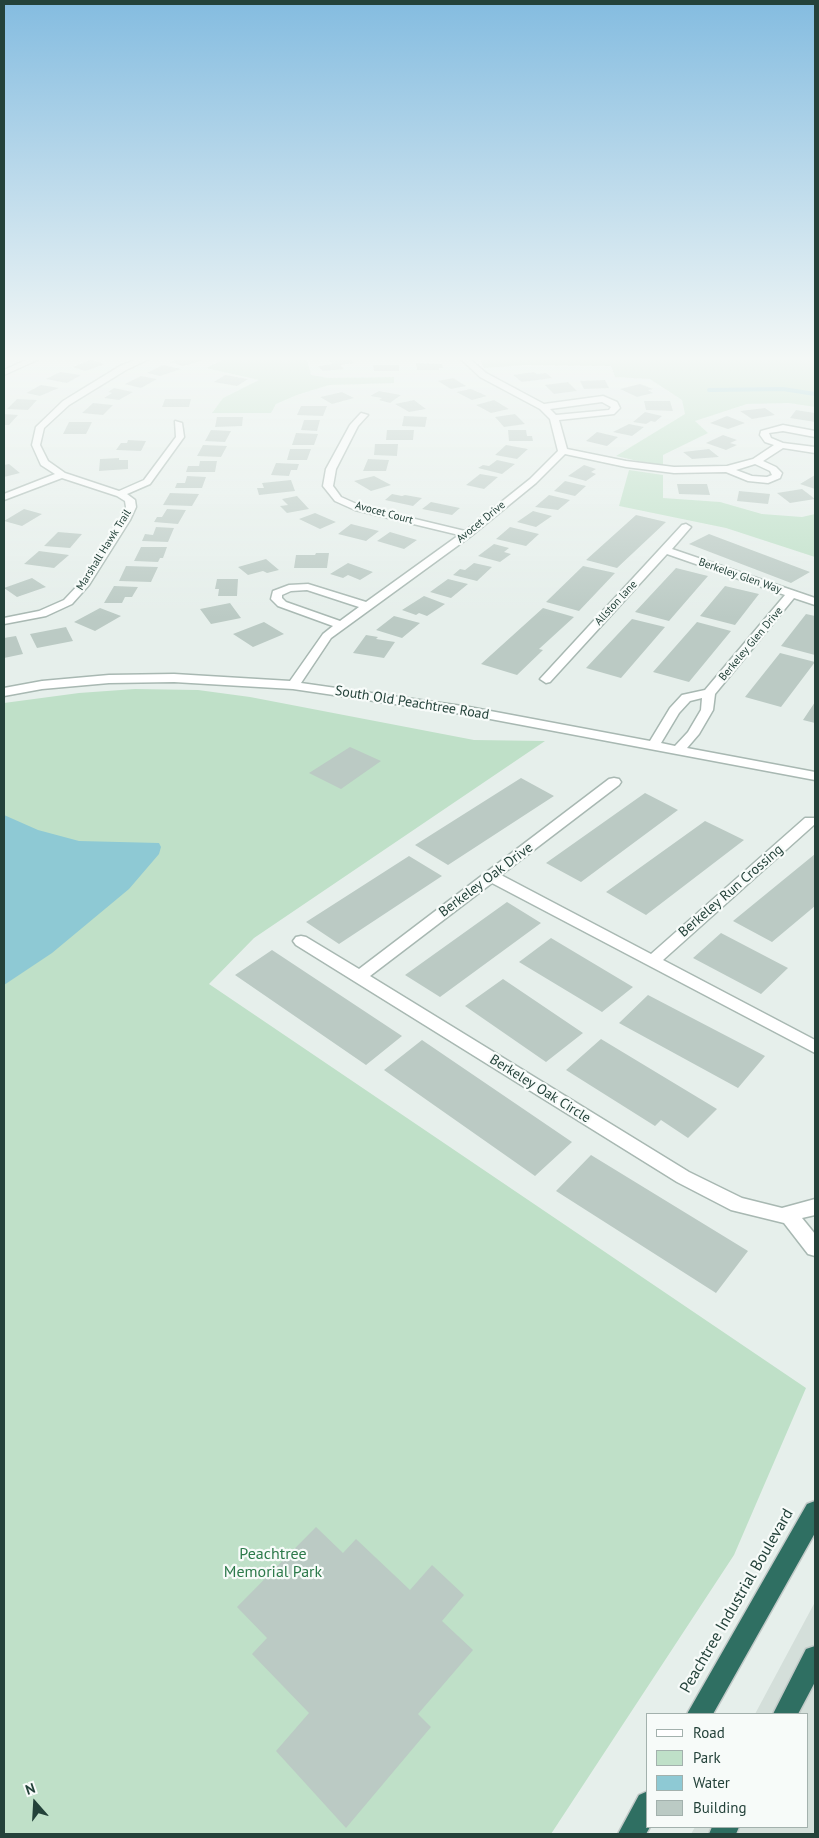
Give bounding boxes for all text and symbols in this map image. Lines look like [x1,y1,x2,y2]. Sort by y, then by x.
street label: Avocet Drive [454,498,508,546]
street label: Avocet Court [354,499,414,527]
street label: Marshall Hawk Trail [74,507,134,593]
street label: Berkeley Glen Way [697,556,783,596]
street label: Allston lane [592,578,640,628]
street label: Berkeley Glen Drive [716,604,786,684]
street label: South Old Peachtree Road [334,683,490,723]
street label: Berkeley Oak Drive [436,839,536,921]
street label: Berkeley Run Crossing [675,841,787,941]
street label: Berkeley Oak Circle [486,1051,594,1127]
street label: Peachtree Industrial Boulevard [676,1505,798,1697]
park label: Peachtree Memorial Park [224,1544,322,1582]
legend [646,1713,809,1828]
text: Road [693,1723,725,1742]
text: Park [693,1748,721,1767]
text: Water [693,1773,730,1792]
north arrow [10,1778,60,1828]
text: N [23,1779,37,1799]
text: Building [693,1798,747,1817]

